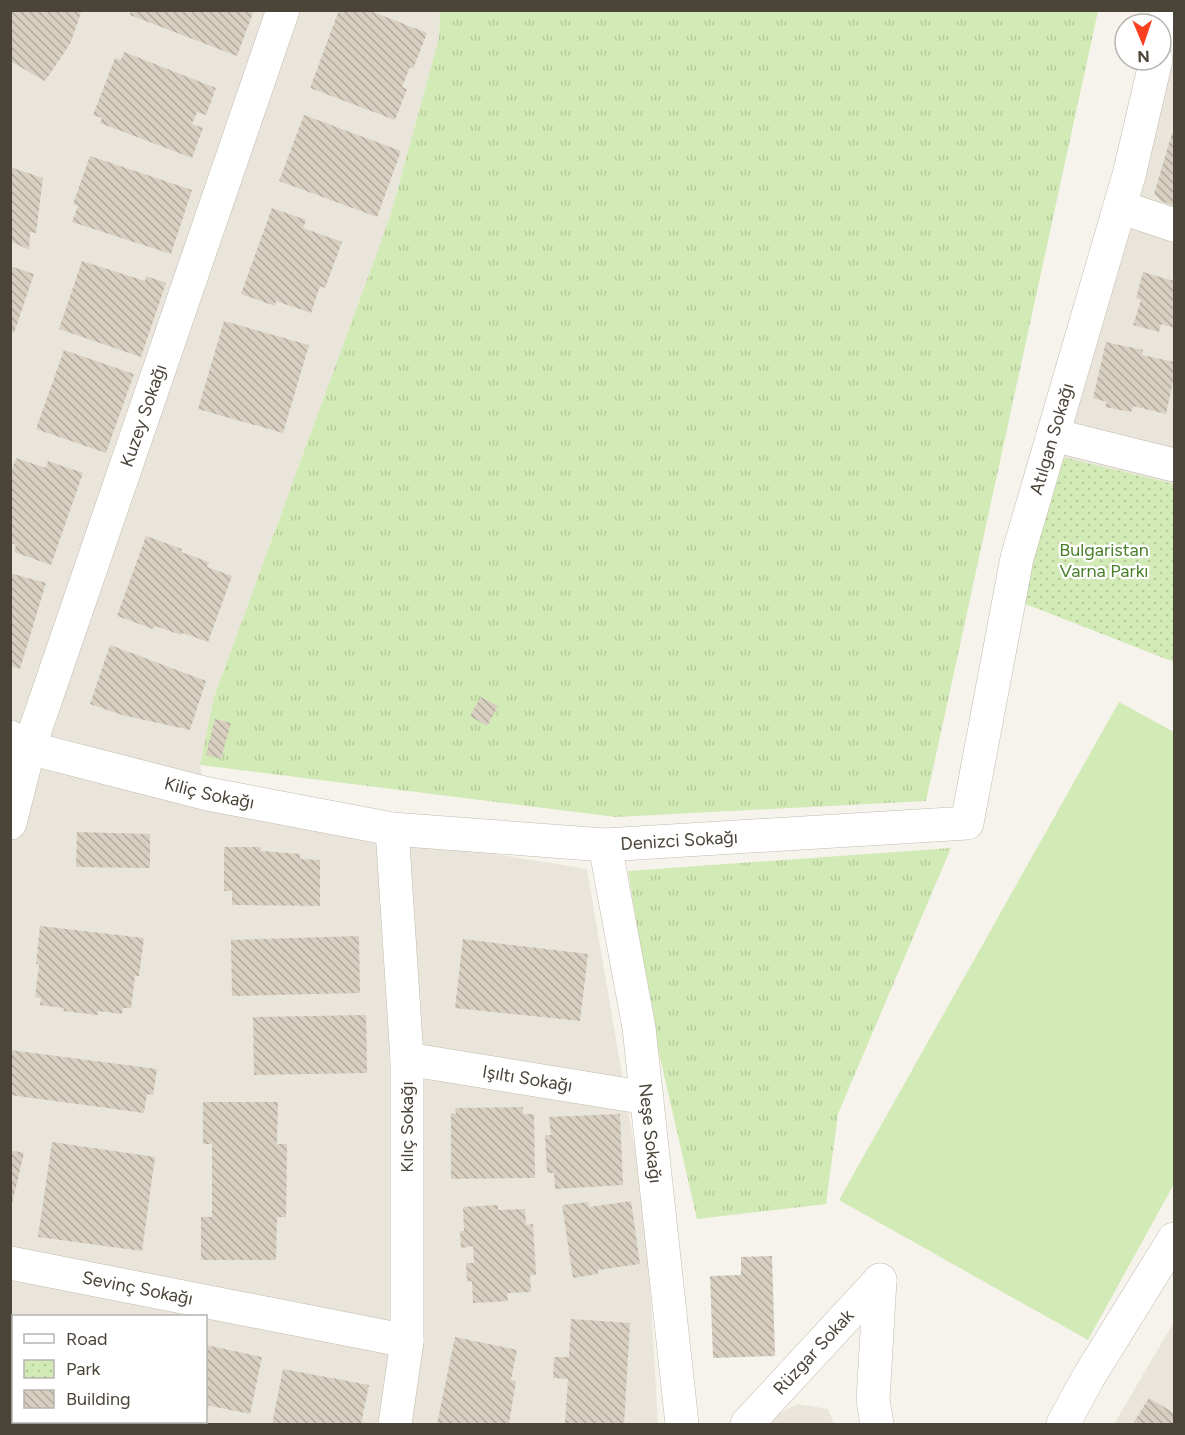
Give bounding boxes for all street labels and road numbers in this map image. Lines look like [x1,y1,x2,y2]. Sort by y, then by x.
street label: Kuzey Sokağı [116,361,171,470]
street label: Atılgan Sokağı [1025,381,1079,497]
street label: Kiliç Sokağı [162,772,256,814]
street label: Denizci Sokağı [620,826,739,855]
street label: Işıltı Sokağı [481,1060,574,1097]
street label: Kılıç Sokağı [396,1081,418,1173]
street label: Neşe Sokağı [634,1082,667,1184]
street label: Sevinç Sokağı [80,1266,195,1310]
street label: Rüzgar Sokak [769,1305,859,1399]

